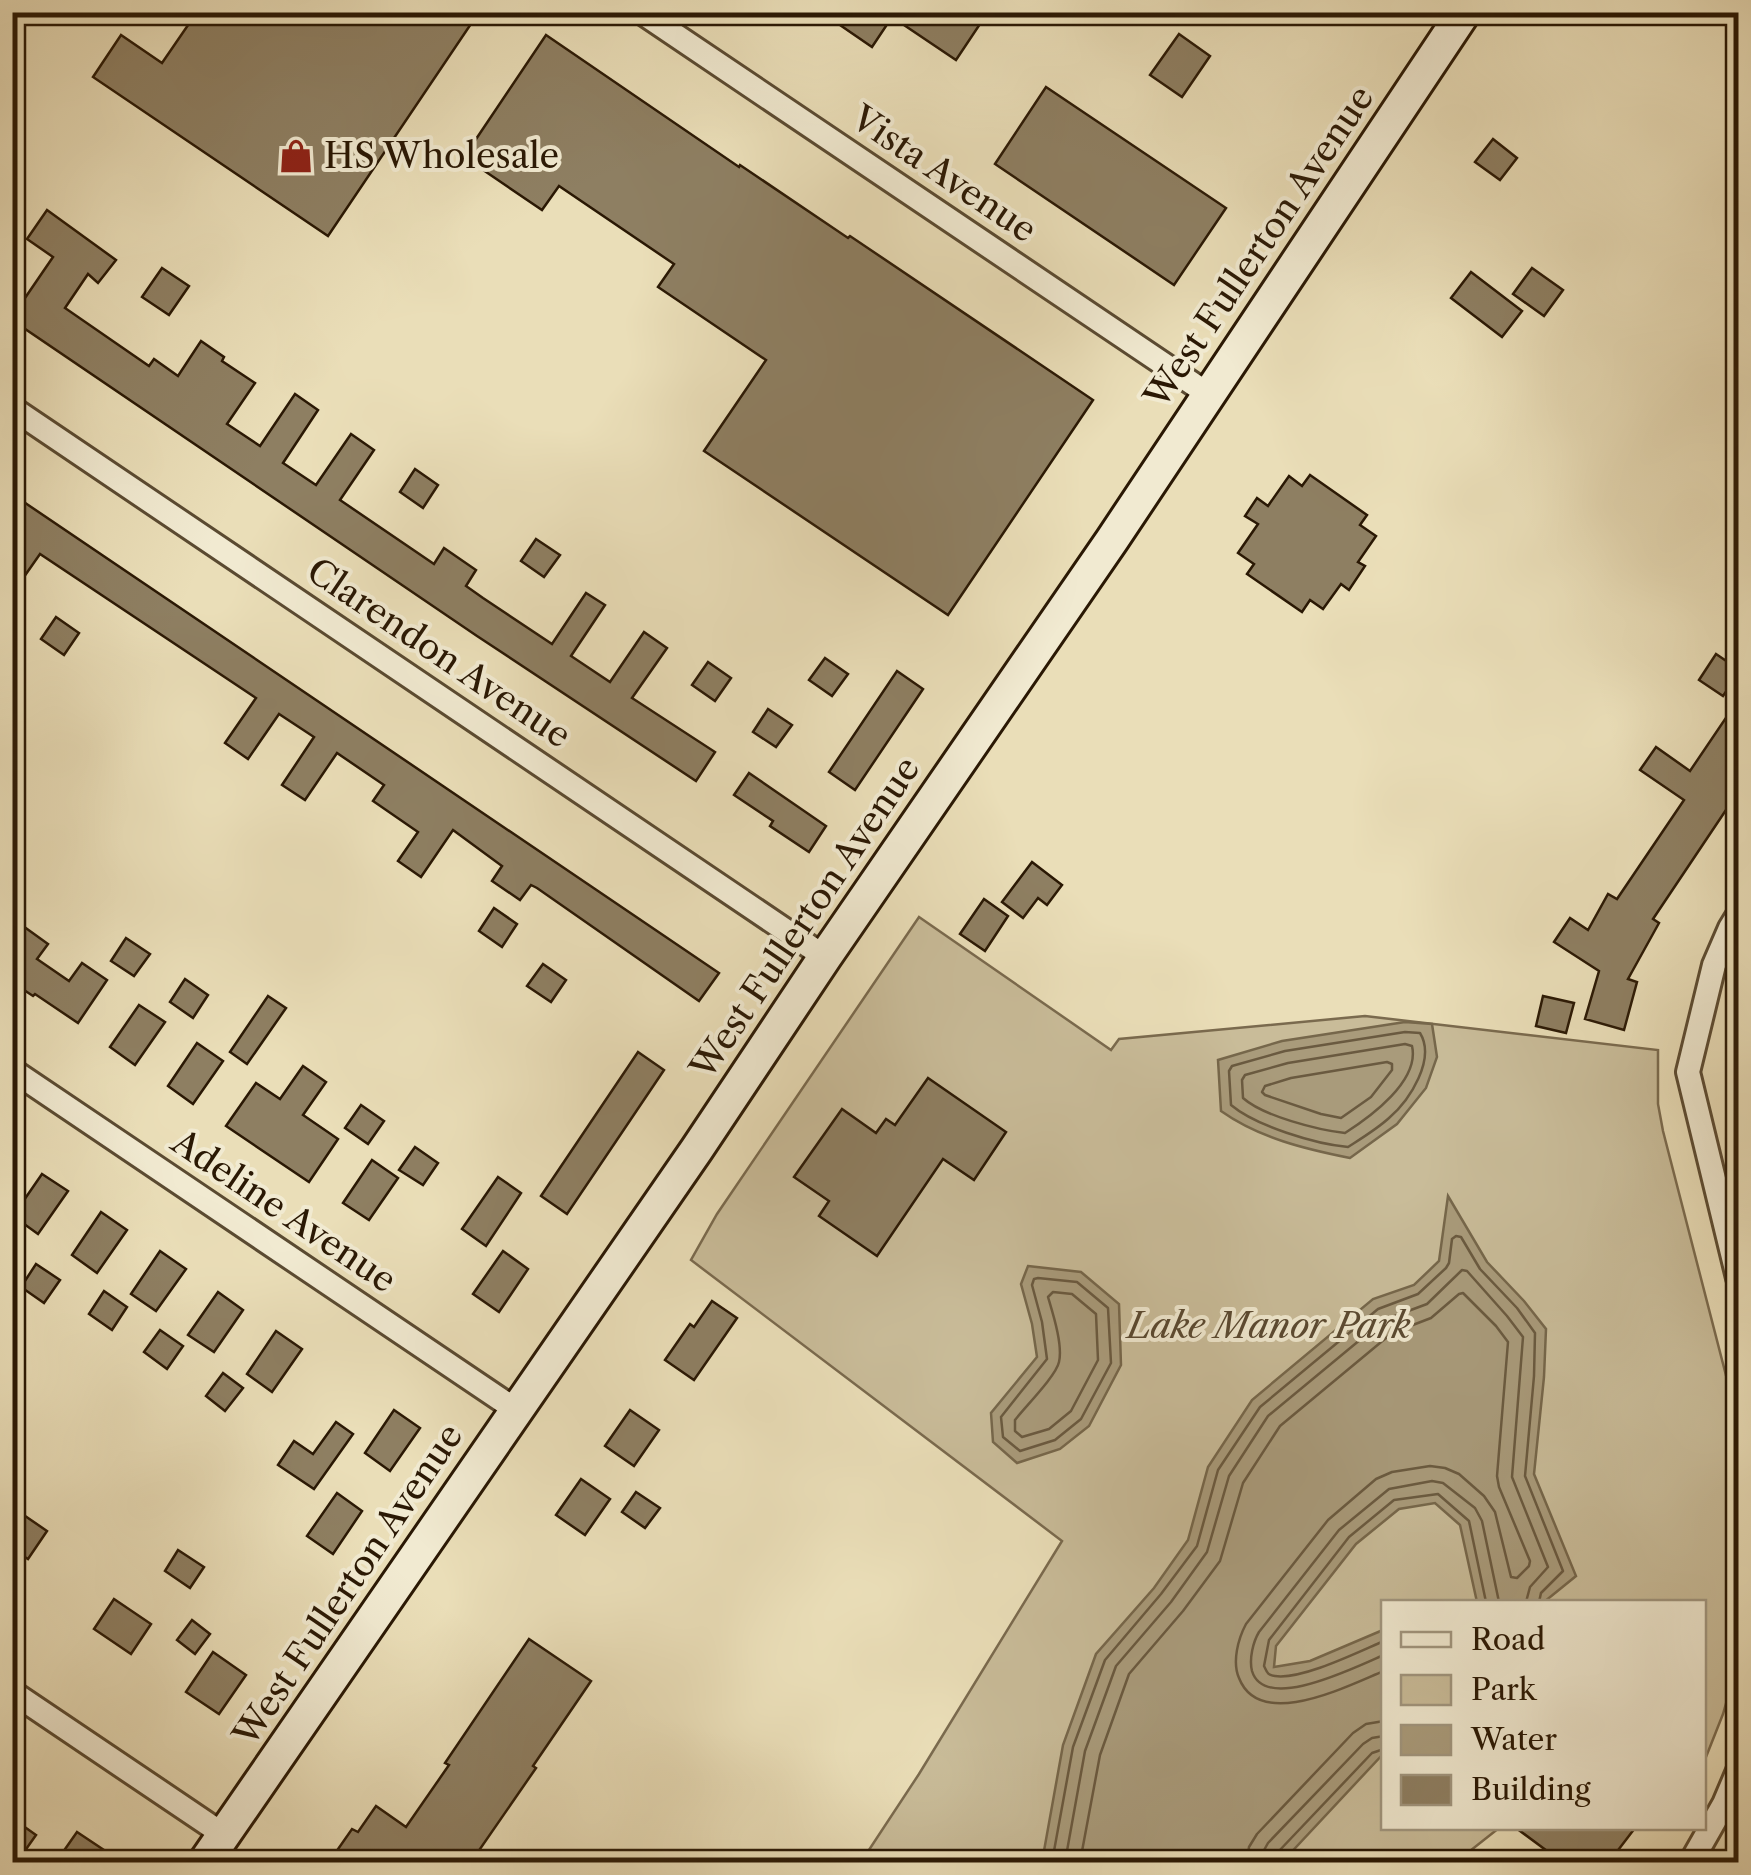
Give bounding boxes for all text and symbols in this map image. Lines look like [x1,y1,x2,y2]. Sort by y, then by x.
street label: West Fullerton Avenue [1134,78,1382,417]
street label: Vista Avenue [843,95,1045,251]
place label: HS Wholesale [324,134,559,177]
shop icon: HS Wholesale [277,137,315,175]
street label: Clarendon Avenue [299,548,579,757]
street label: West Fullerton Avenue [680,749,928,1088]
street label: Adeline Avenue [163,1119,405,1301]
park label: Lake Manor Park [1124,1304,1411,1347]
street label: West Fullerton Avenue [223,1416,471,1755]
legend [1381,1600,1706,1830]
text: Road [1471,1621,1545,1658]
text: Park [1471,1671,1538,1708]
text: Water [1470,1721,1557,1758]
text: Building [1471,1771,1591,1808]

